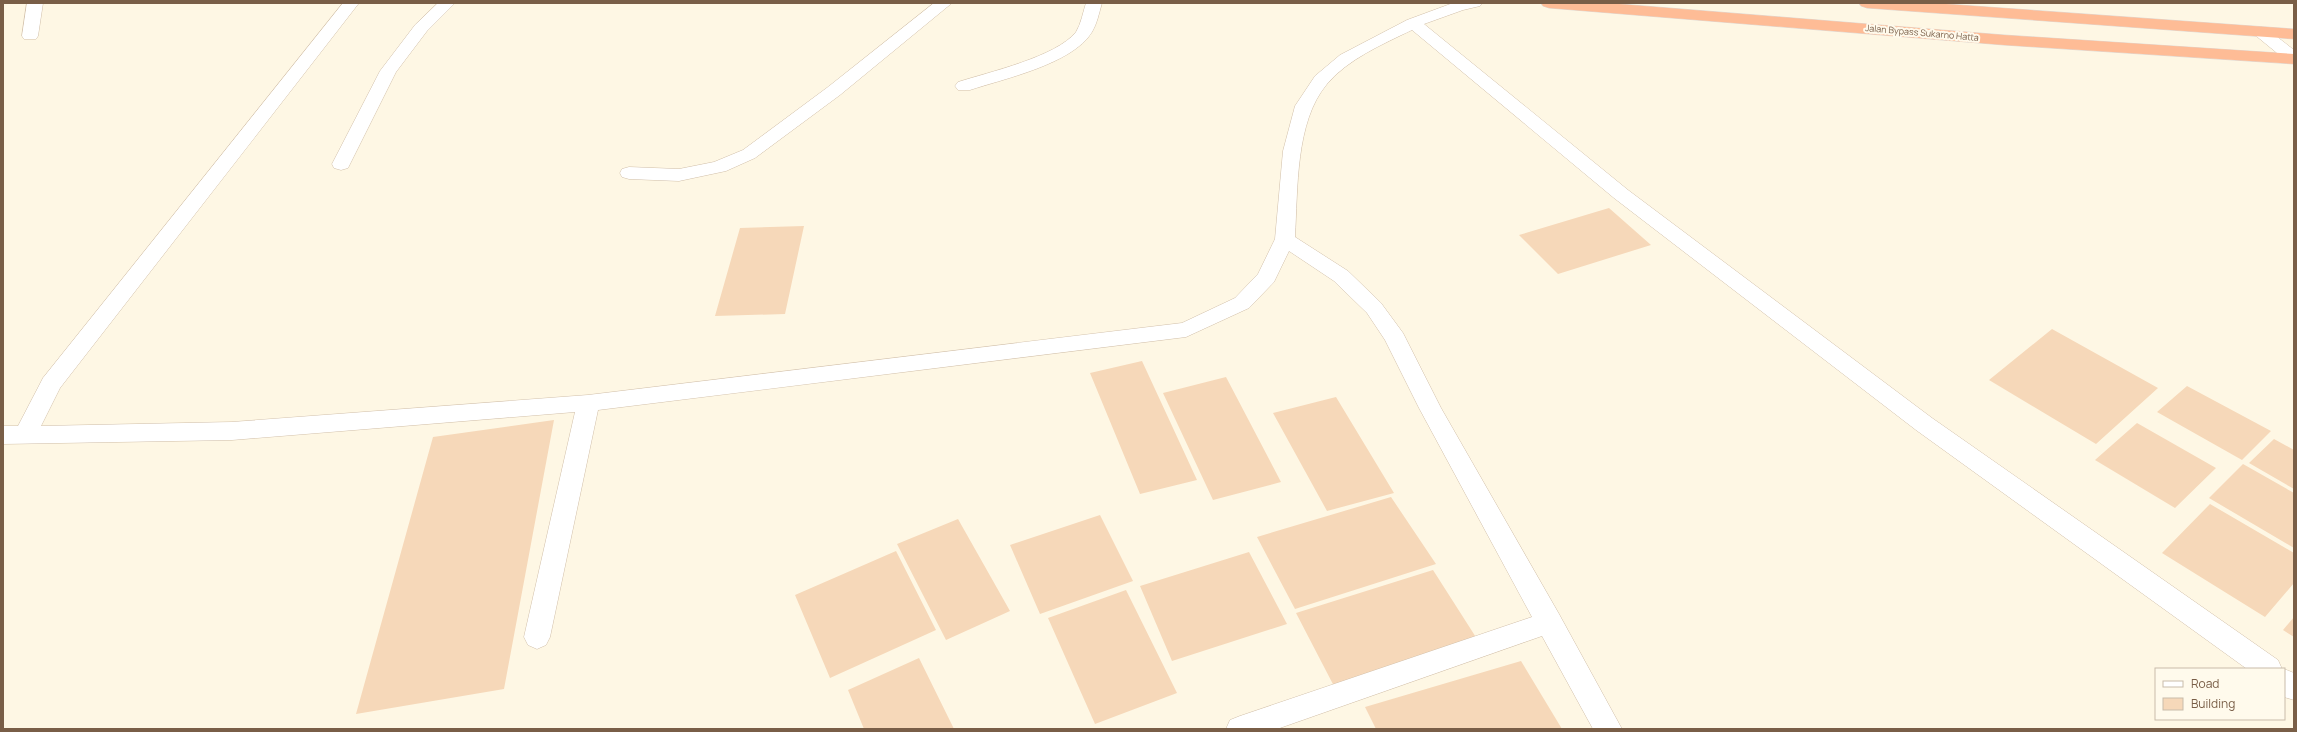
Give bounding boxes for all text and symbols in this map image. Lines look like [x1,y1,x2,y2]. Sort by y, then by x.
street label: Jalan Bypass Sukarno Hatta [1865,21,1979,44]
legend [2155,668,2285,720]
text: Road [2191,675,2219,692]
text: Building [2191,695,2235,712]

